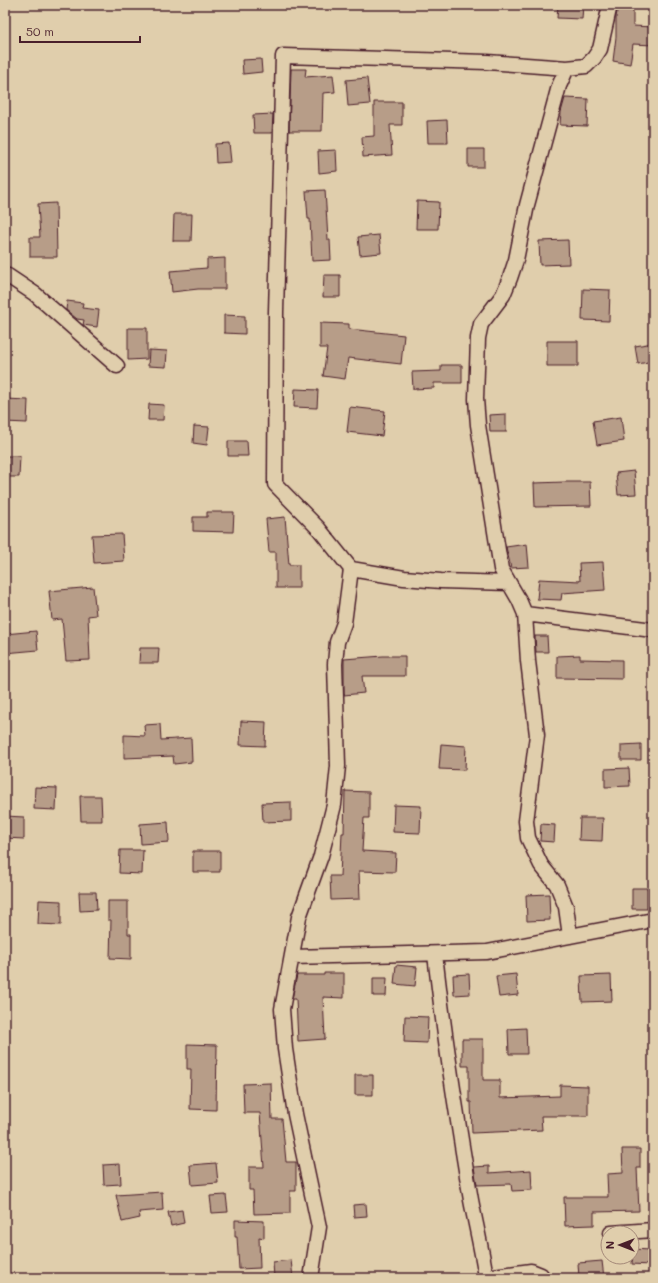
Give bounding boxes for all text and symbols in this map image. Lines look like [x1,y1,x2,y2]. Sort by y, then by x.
scale bar [20,18,140,44]
text: 50 m [26,23,54,39]
north arrow [600,1225,640,1265]
text: N [602,1241,617,1249]

